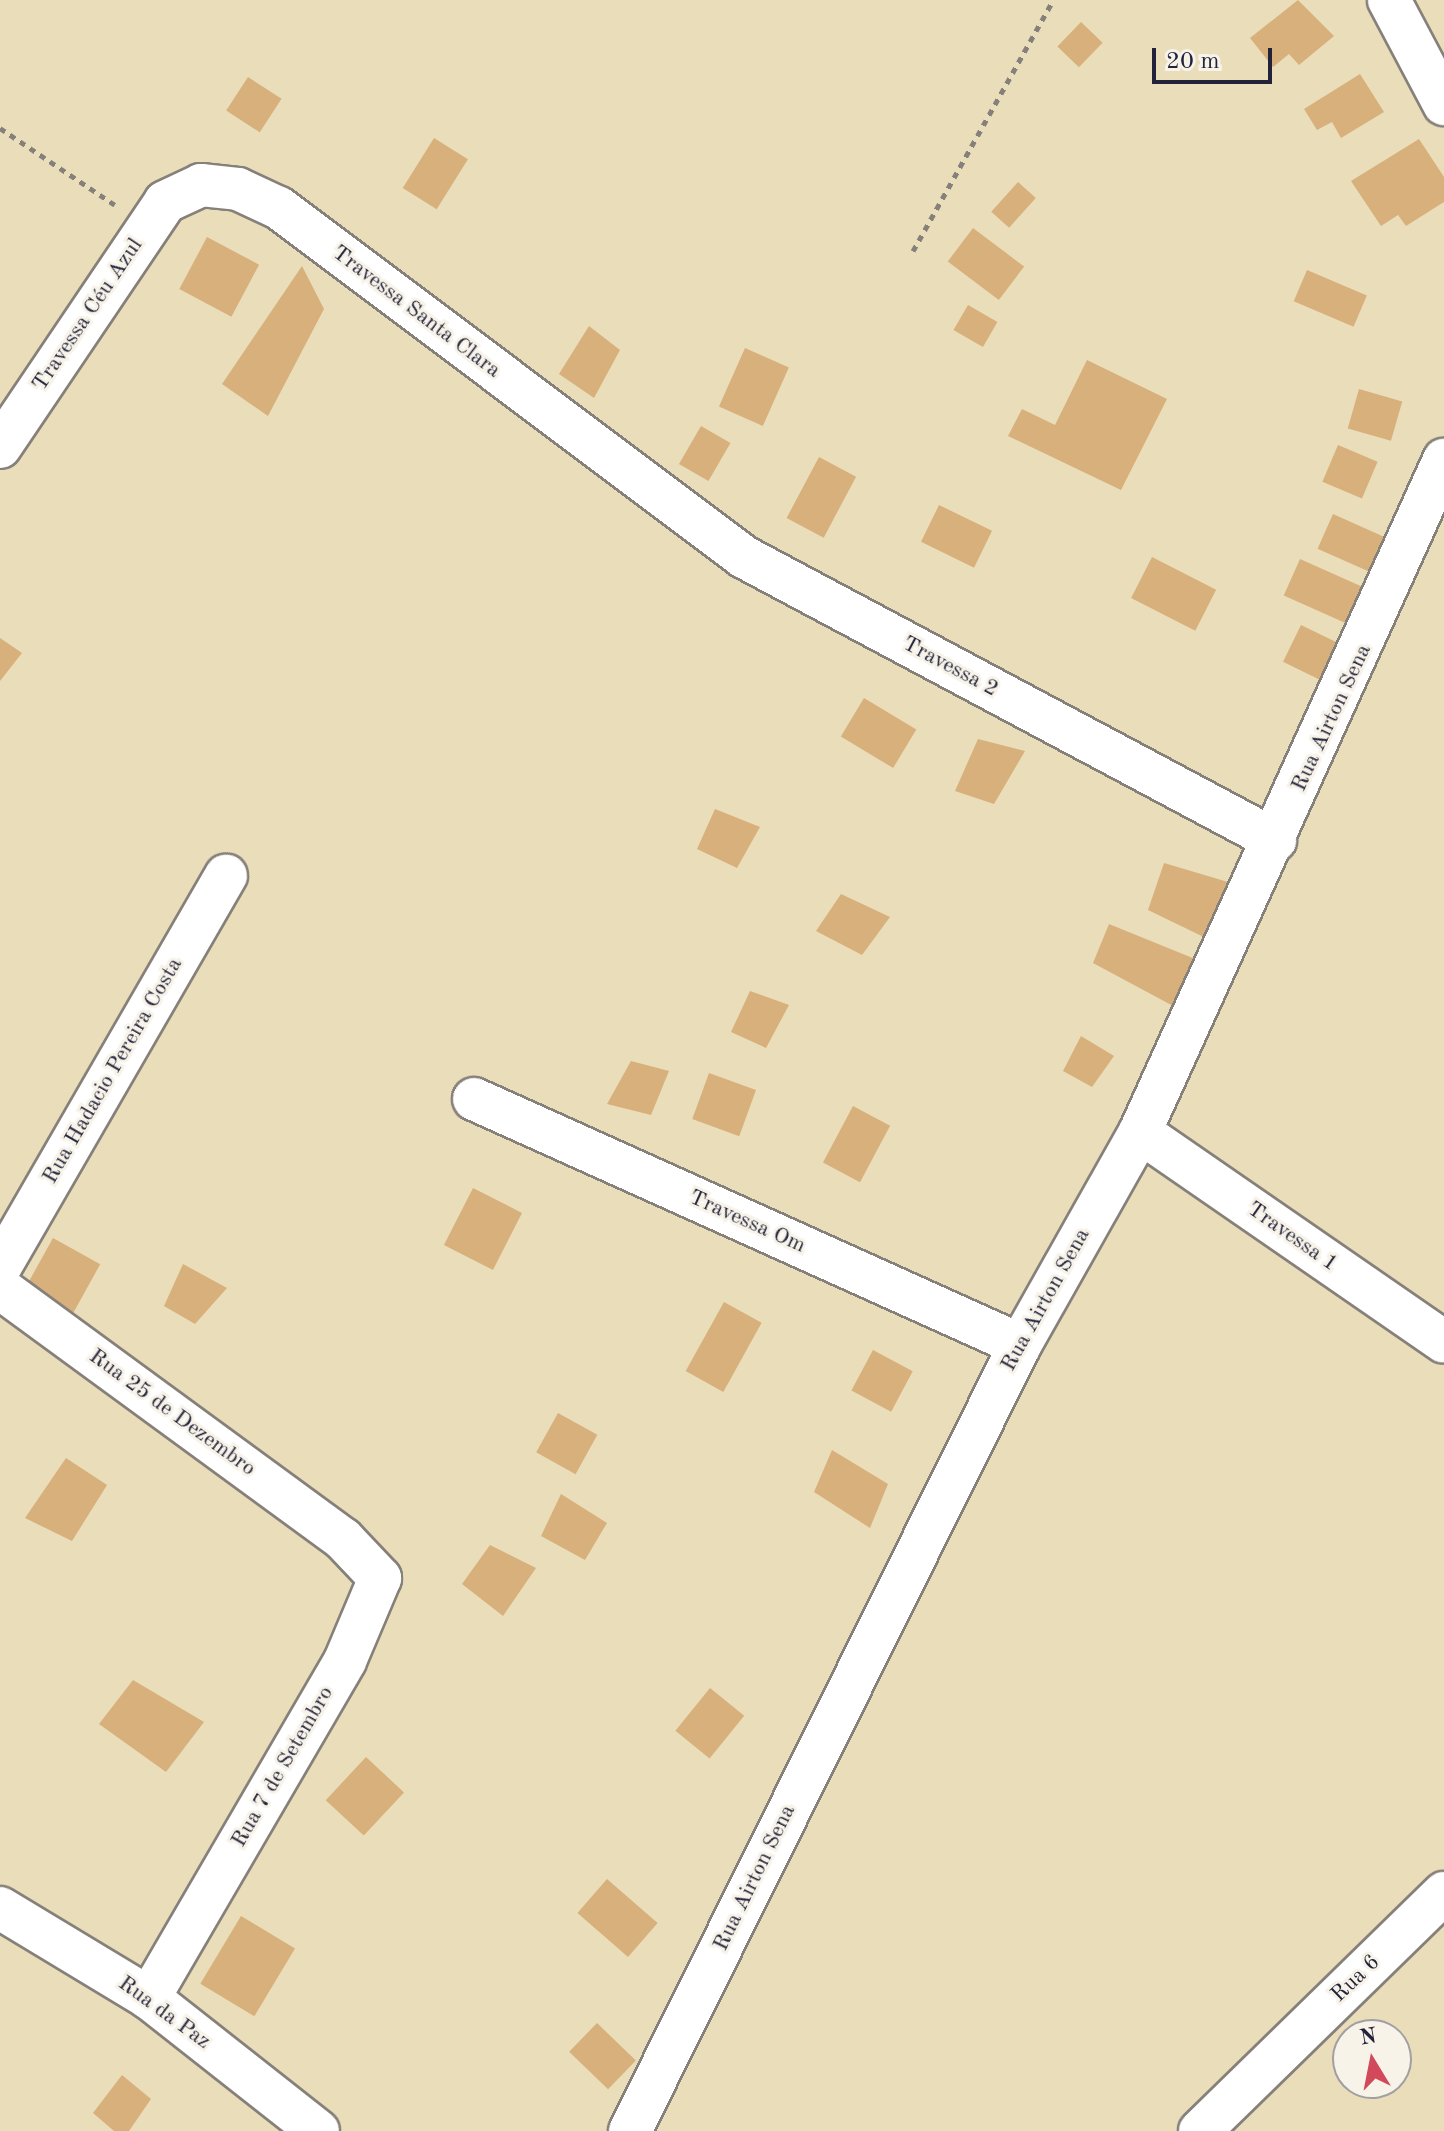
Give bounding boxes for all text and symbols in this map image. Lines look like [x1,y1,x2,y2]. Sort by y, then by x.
scale bar [1156,32,1276,82]
text: 20 m [1166,50,1220,74]
street label: Travessa Céu Azul [27,234,149,396]
street label: Travessa Santa Clara [326,240,506,384]
street label: Travessa 2 [898,631,1002,703]
street label: Rua Airton Sena [1286,640,1378,796]
street label: Rua Hadacio Pereira Costa [37,953,189,1189]
street label: Travessa Om [685,1185,809,1259]
street label: Travessa 1 [1242,1196,1342,1278]
street label: Rua Airton Sena [996,1224,1096,1376]
street label: Rua 25 de Dezembro [83,1344,261,1482]
street label: Rua 7 de Setembro [226,1682,340,1852]
street label: Rua Airton Sena [708,1801,802,1955]
street label: Rua 6 [1326,1950,1386,2008]
street label: Rua da Paz [113,1971,215,2055]
north arrow [1332,2019,1412,2099]
text: N [1358,2025,1378,2050]

